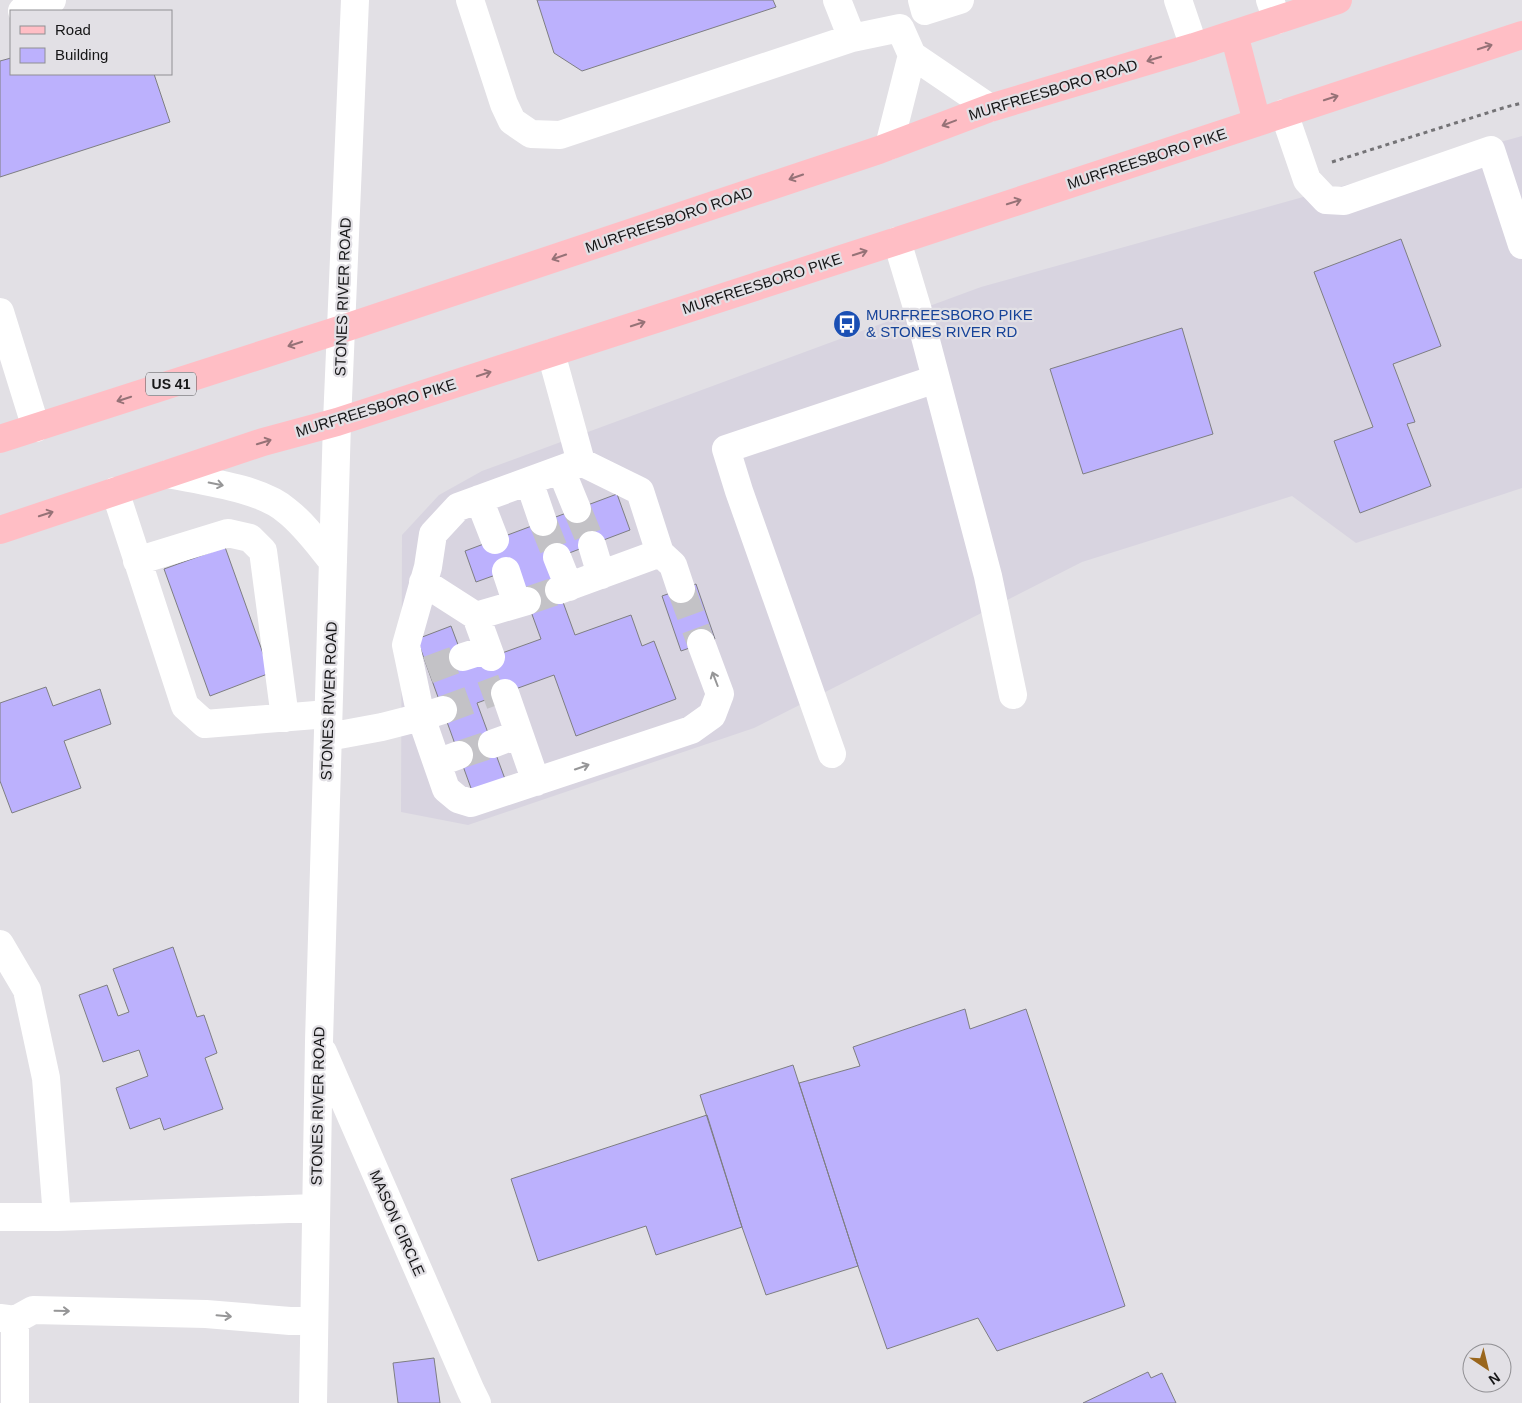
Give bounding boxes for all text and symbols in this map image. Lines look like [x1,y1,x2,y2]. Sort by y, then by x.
legend [10,10,172,75]
text: Road [55,21,91,38]
one-way arrow [1477,42,1492,51]
text: Building [55,46,108,63]
one-way arrow [1146,55,1162,65]
street label: MURFREESBORO ROAD [966,56,1140,123]
one-way arrow [1322,92,1338,102]
one-way arrow [942,119,957,128]
street label: MURFREESBORO PIKE [1065,125,1229,192]
one-way arrow [788,173,804,183]
street label: MURFREESBORO ROAD [583,183,755,256]
one-way arrow [1006,197,1021,206]
street label: STONES RIVER ROAD [331,217,354,377]
one-way arrow [851,247,867,257]
street label: MURFREESBORO PIKE [680,250,844,317]
one-way arrow [551,252,567,262]
place label: MURFREESBORO PIKE & STONES RIVER RD [866,306,1033,340]
bus stop icon: MURFREESBORO PIKE & STONES RIVER RD [832,309,862,339]
one-way arrow [630,319,646,329]
one-way arrow [288,340,304,350]
one-way arrow [475,369,491,379]
road number: US 41 [146,372,196,396]
street label: MURFREESBORO PIKE [294,375,458,440]
one-way arrow [116,395,132,405]
one-way arrow [255,437,271,447]
one-way arrow [207,479,223,489]
one-way arrow [38,509,54,519]
street label: STONES RIVER ROAD [317,621,340,781]
one-way arrow [709,672,719,687]
one-way arrow [574,762,589,771]
street label: STONES RIVER ROAD [308,1026,327,1186]
street label: MASON CIRCLE [366,1167,428,1278]
one-way arrow [53,1306,69,1316]
one-way arrow [216,1311,232,1321]
north arrow [1462,1343,1512,1393]
text: N [1486,1369,1503,1388]

